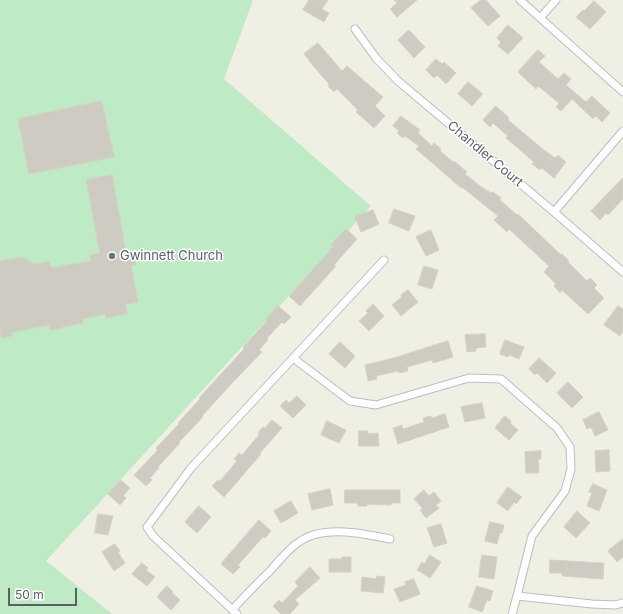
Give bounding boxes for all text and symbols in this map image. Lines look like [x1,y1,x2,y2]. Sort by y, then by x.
street label: Chandler Court [444,118,526,190]
place label: Gwinnett Church [120,248,223,264]
marker: Gwinnett Church [107,251,117,261]
scale bar [10,580,79,606]
text: 50 m [15,587,44,602]

